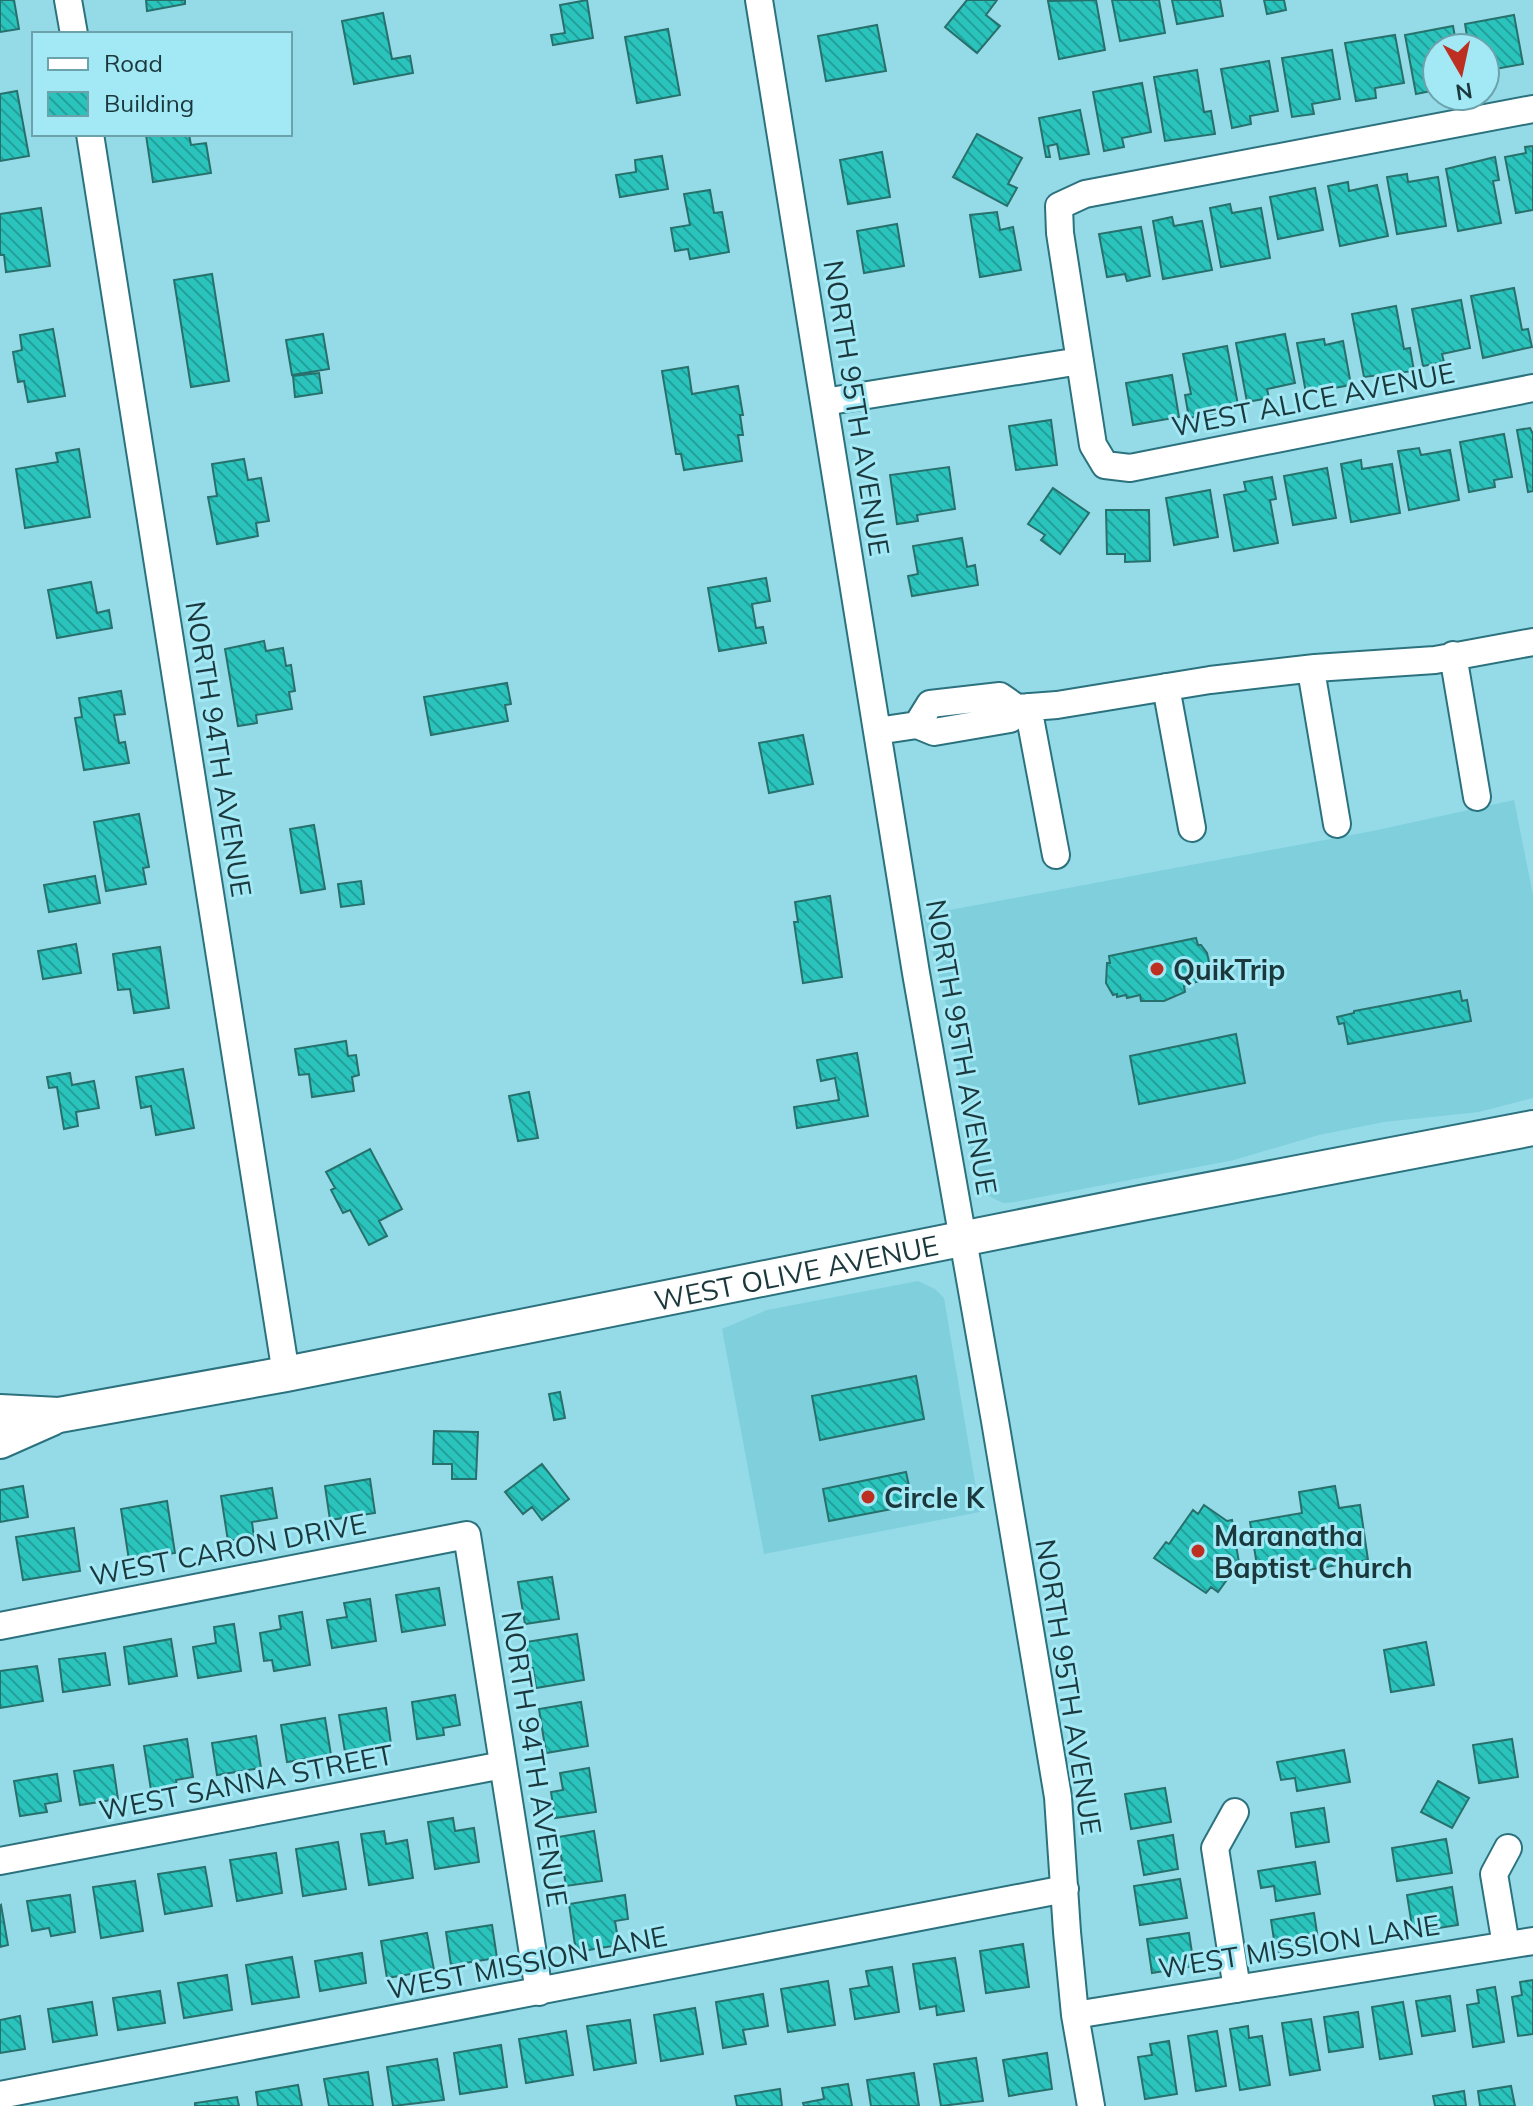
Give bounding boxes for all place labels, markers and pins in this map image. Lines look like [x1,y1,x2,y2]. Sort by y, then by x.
place label: QuikTrip [1173,952,1285,987]
marker: QuikTrip [1148,960,1166,978]
place label: Circle K [884,1480,986,1515]
marker: Circle K [859,1488,877,1506]
place label: Maranatha Baptist Church [1214,1518,1413,1585]
marker: Maranatha Baptist Church [1189,1542,1207,1560]

